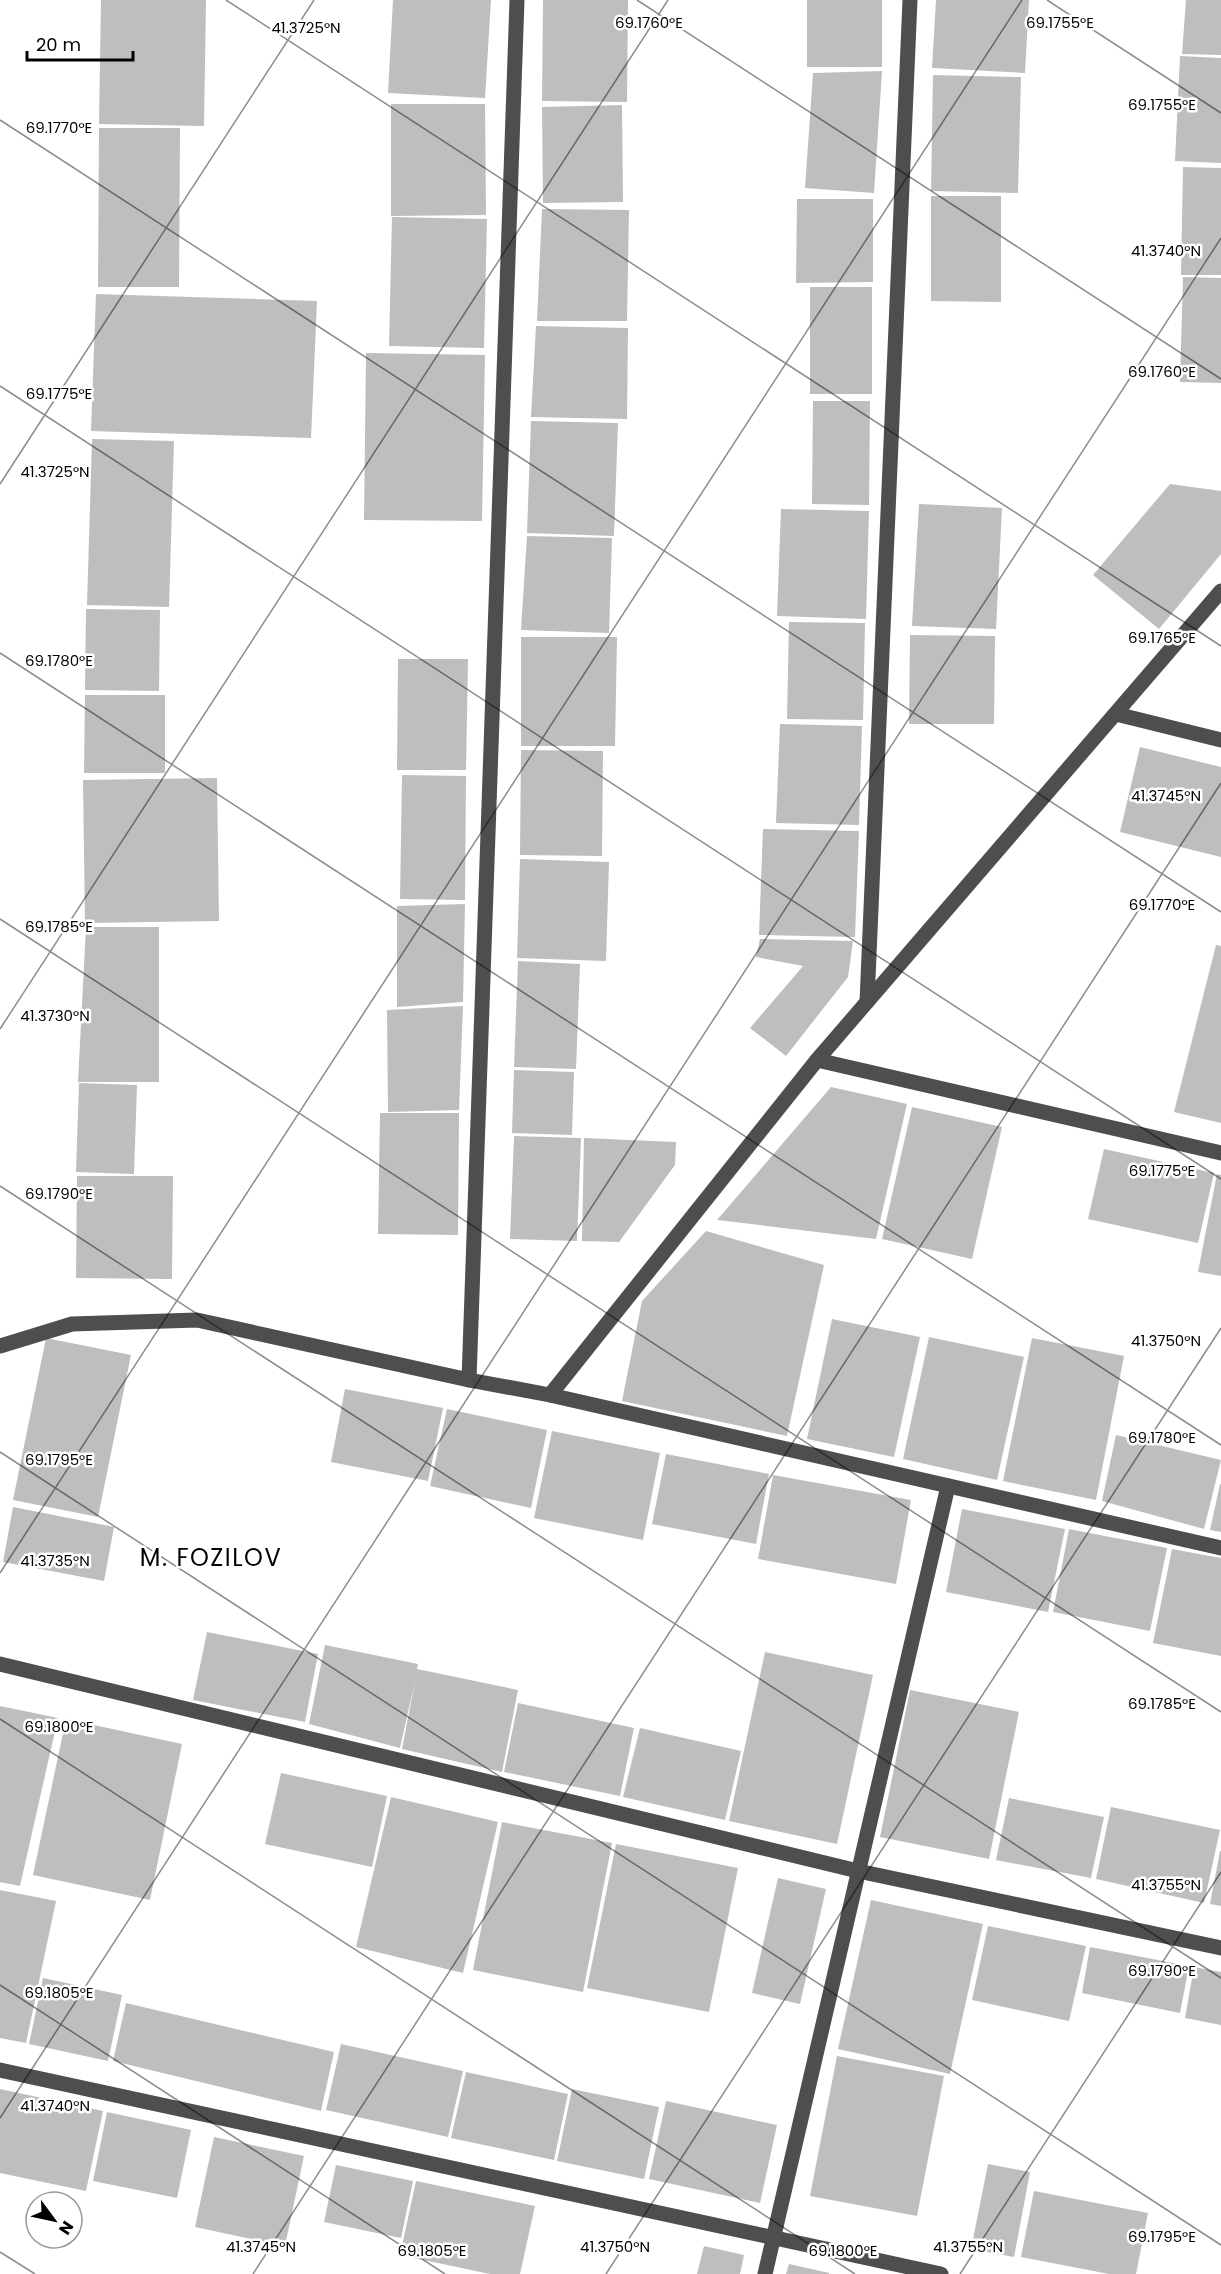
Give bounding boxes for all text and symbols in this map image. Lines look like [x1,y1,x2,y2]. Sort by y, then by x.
text: 69.1760°E [615,12,683,33]
text: 69.1755°E [1026,12,1094,33]
text: 41.3725°N [271,17,341,38]
scale bar [27,24,134,62]
text: 20 m [36,32,81,57]
text: 69.1755°E [1128,94,1196,115]
text: 69.1770°E [26,117,92,138]
text: 41.3740°N [1131,240,1201,261]
text: 69.1760°E [1128,361,1196,382]
text: 69.1775°E [26,383,92,404]
text: 41.3725°N [20,461,90,482]
text: 69.1765°E [1128,627,1196,648]
text: 69.1780°E [25,650,93,671]
text: 41.3745°N [1131,785,1201,806]
text: 69.1770°E [1129,894,1195,915]
text: 69.1785°E [25,916,93,937]
text: 41.3730°N [20,1005,90,1026]
text: 69.1775°E [1129,1160,1195,1181]
text: 69.1790°E [25,1183,93,1204]
text: 41.3750°N [1131,1330,1201,1351]
text: 69.1780°E [1128,1427,1196,1448]
text: 69.1795°E [25,1449,93,1470]
district label: M. FOZILOV [140,1541,282,1574]
text: 41.3735°N [20,1550,90,1571]
text: 69.1785°E [1128,1693,1196,1714]
text: 69.1800°E [24,1716,94,1737]
text: 41.3755°N [1131,1874,1201,1895]
text: 69.1790°E [1128,1960,1196,1981]
text: 69.1805°E [24,1982,94,2003]
text: 41.3740°N [20,2095,90,2116]
north arrow [24,2190,84,2250]
text: N [53,2217,79,2239]
text: 69.1795°E [1128,2226,1196,2247]
text: 41.3745°N [226,2236,296,2257]
text: 41.3750°N [580,2236,650,2257]
text: 41.3755°N [933,2236,1003,2257]
text: 69.1805°E [397,2240,467,2261]
text: 69.1800°E [808,2240,878,2261]

